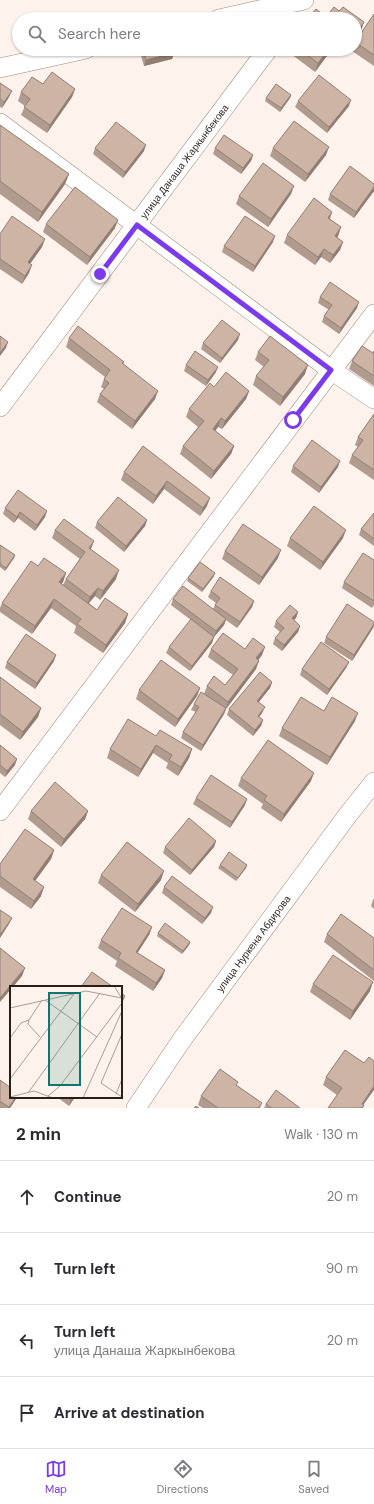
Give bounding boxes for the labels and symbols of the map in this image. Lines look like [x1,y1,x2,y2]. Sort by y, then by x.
street label: улица Данаша Жаркынбекова [137,101,231,221]
route end [91,265,109,283]
route start [284,411,302,429]
street label: улица Нуркена Абдирова [213,892,293,994]
inset map [10,986,122,1098]

